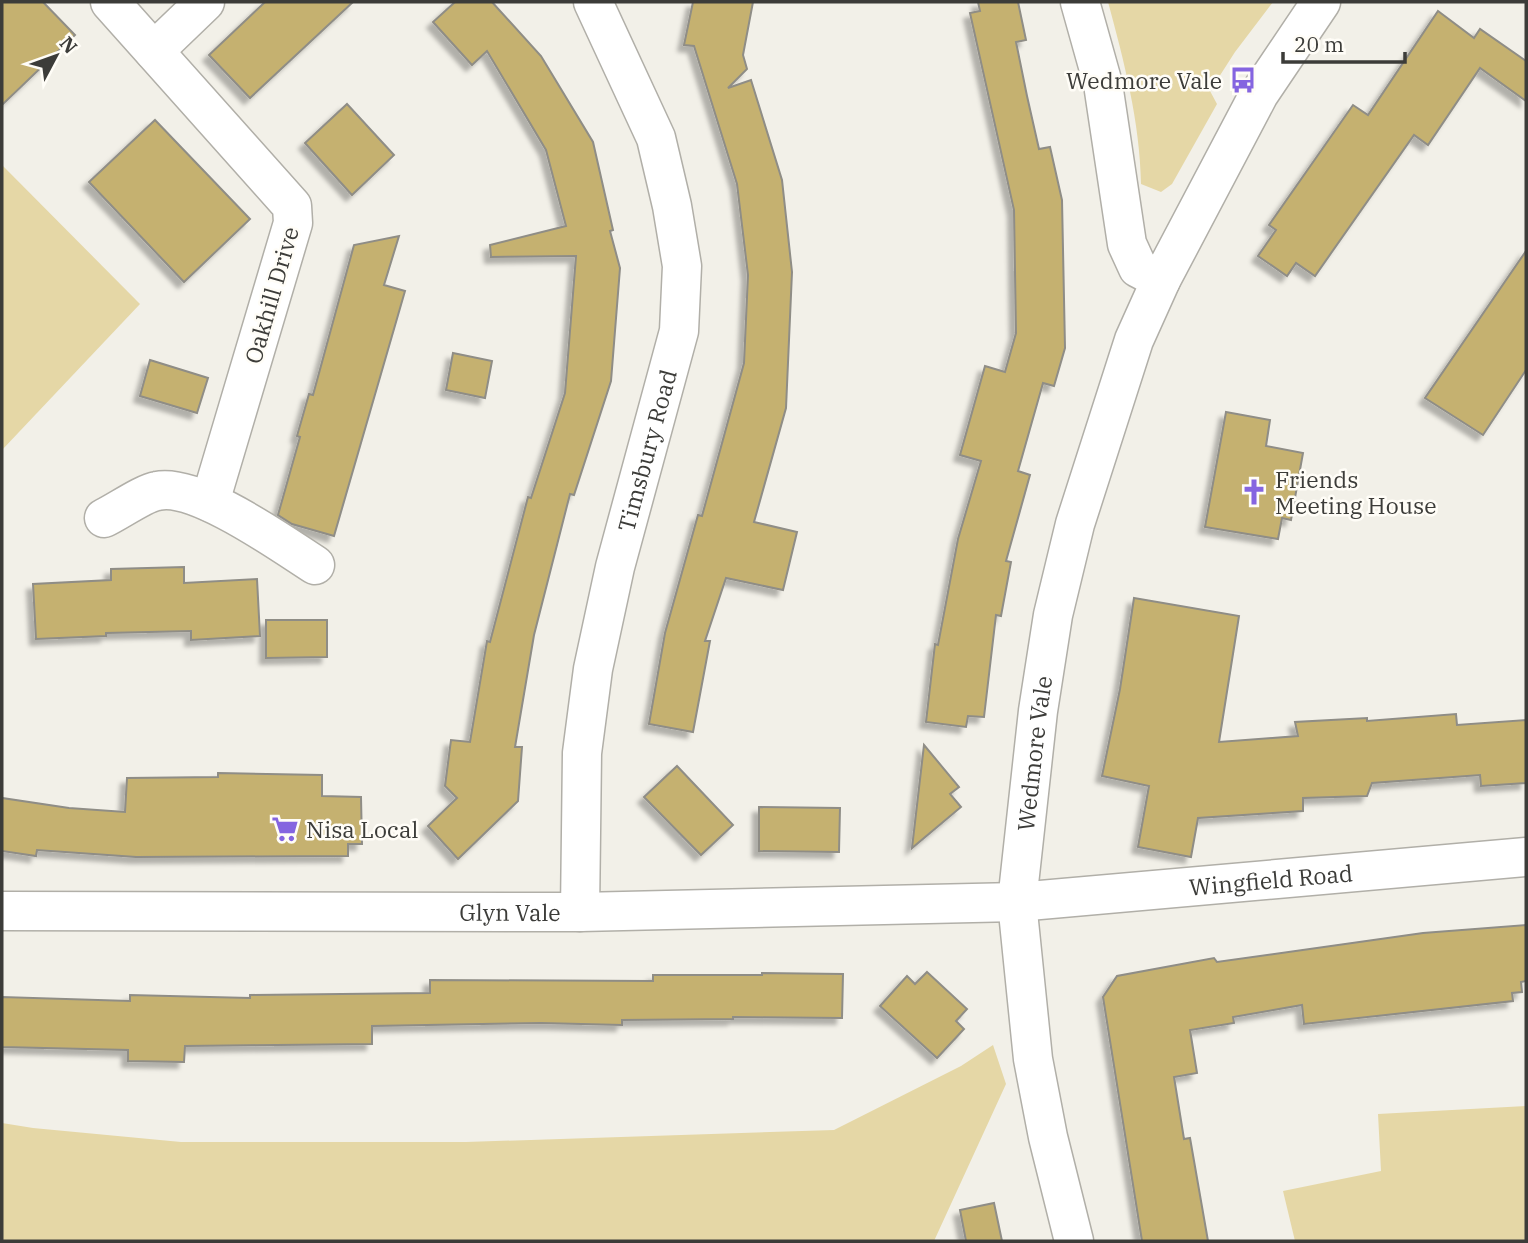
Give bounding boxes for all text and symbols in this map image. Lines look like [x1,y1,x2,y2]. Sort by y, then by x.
north arrow [21,21,91,91]
scale bar [1283,21,1406,65]
text: 20 m [1294,30,1344,58]
text: N [55,31,83,58]
place label: Wedmore Vale [1066,65,1222,95]
bus stop icon: Wedmore Vale [1228,65,1258,95]
street label: Oakhill Drive [237,223,305,367]
street label: Timsbury Road [610,366,683,535]
place label: Friends Meeting House [1275,464,1436,520]
church icon: Friends Meeting House [1239,477,1269,507]
street label: Wedmore Vale [1010,674,1058,833]
supermarket icon: Nisa Local [270,814,300,844]
place label: Nisa Local [306,814,418,844]
street label: Wingfield Road [1188,857,1354,902]
street label: Glyn Vale [459,897,561,927]

